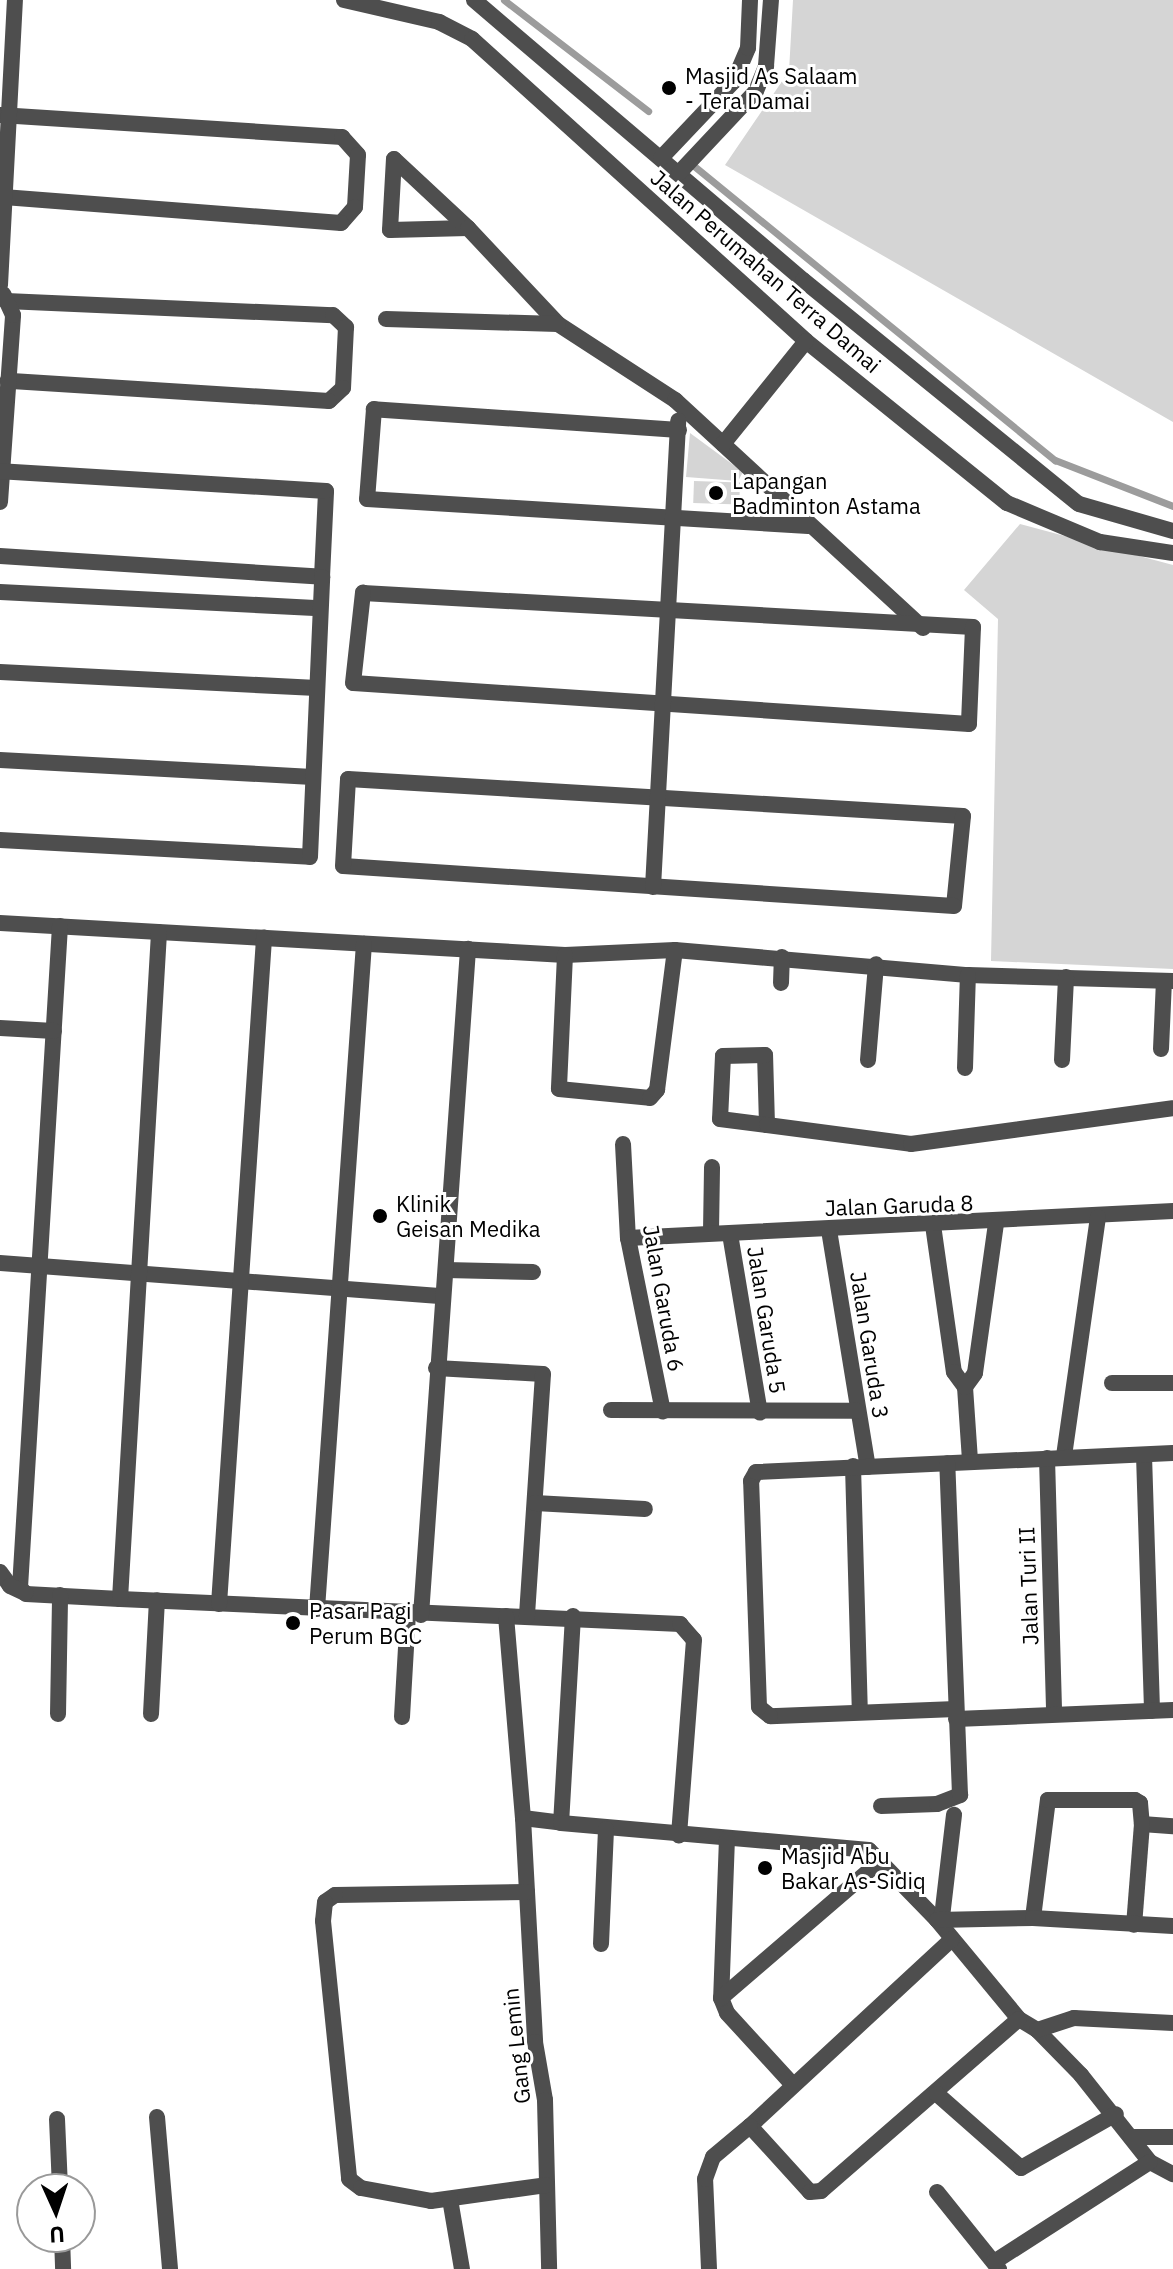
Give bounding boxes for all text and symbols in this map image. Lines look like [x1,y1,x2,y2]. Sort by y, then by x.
place label: Masjid As Salaam - Tera Damai [685,62,858,114]
marker: Masjid As Salaam - Tera Damai [660,79,678,97]
street label: Jalan Perumahan Terra Damai [646,164,886,378]
place label: Lapangan Badminton Astama [732,467,921,518]
marker: Lapangan Badminton Astama [707,484,725,502]
street label: Jalan Garuda 8 [824,1189,974,1221]
place label: Klinik Geisan Medika [396,1190,540,1242]
marker: Klinik Geisan Medika [371,1207,389,1225]
street label: Jalan Garuda 6 [638,1222,690,1374]
street label: Jalan Garuda 5 [742,1244,792,1396]
street label: Jalan Garuda 3 [845,1269,895,1421]
street label: Jalan Turi II [1013,1526,1043,1646]
place label: Pasar Pagi Perum BGC [309,1597,422,1648]
marker: Pasar Pagi Perum BGC [284,1614,302,1632]
place label: Masjid Abu Bakar As-Sidiq [781,1842,926,1894]
marker: Masjid Abu Bakar As-Sidiq [756,1859,774,1877]
street label: Gang Lemin [497,1987,535,2105]
north arrow [16,2173,96,2253]
text: U [49,2221,66,2250]

